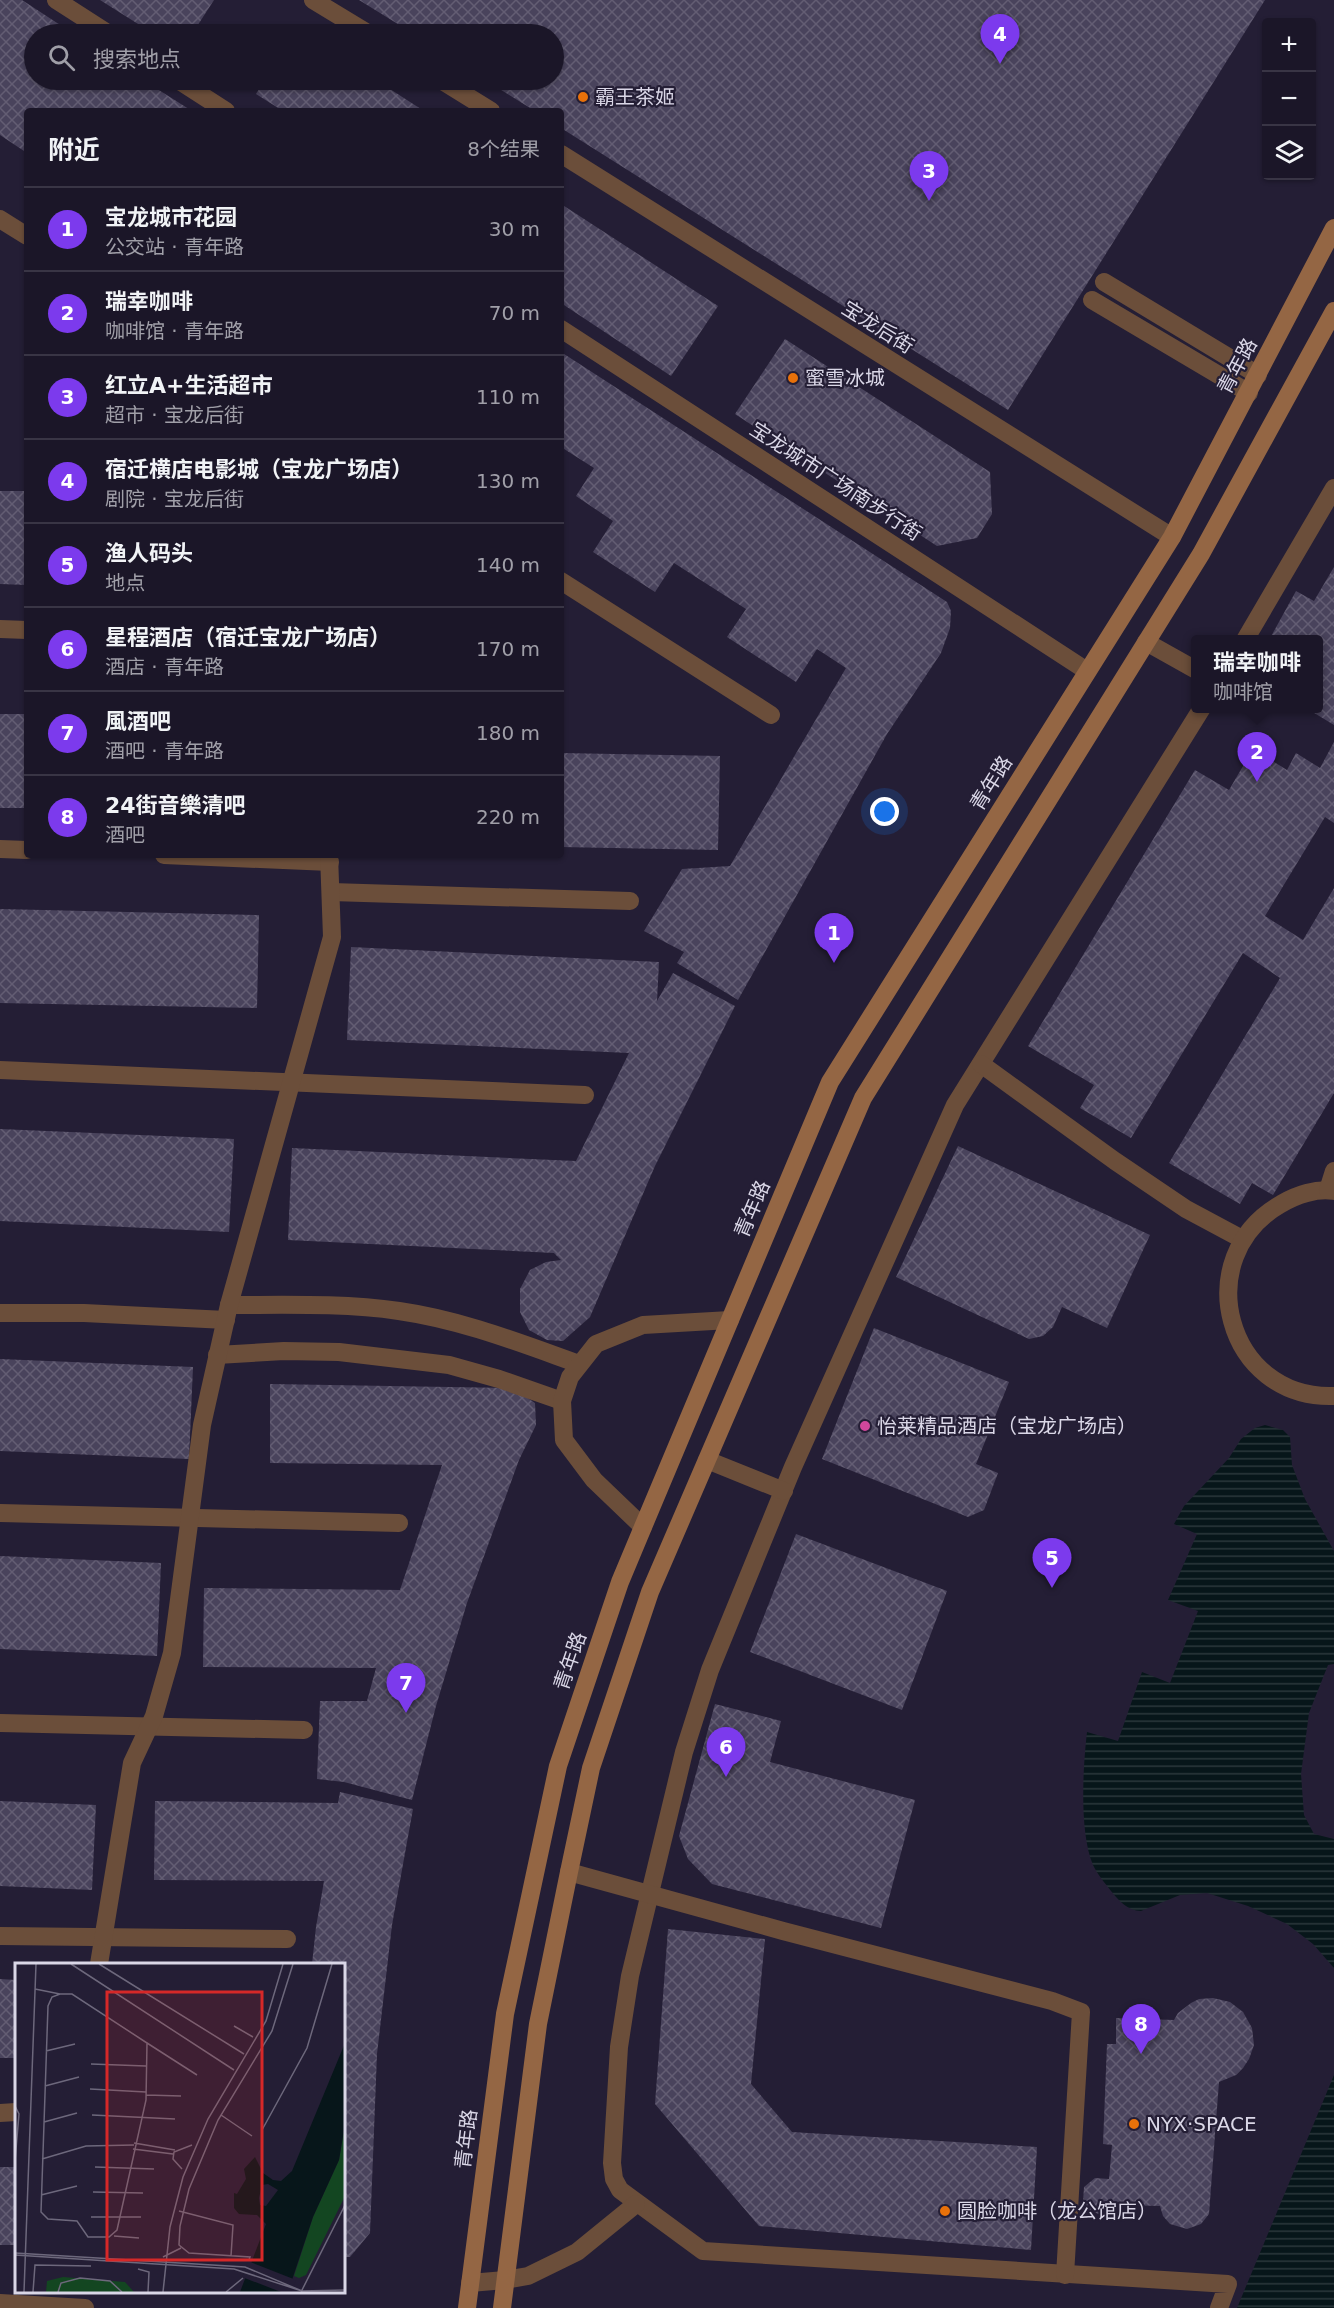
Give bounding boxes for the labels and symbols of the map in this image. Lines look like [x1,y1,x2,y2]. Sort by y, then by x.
pin: 4 [980,14,1020,64]
place label: 霸王茶姬 [595,85,675,109]
marker: 霸王茶姬 [576,90,590,104]
pin: 3 [910,152,948,201]
street label: 宝龙后街 [838,296,918,358]
street label: 青年路 [1212,334,1262,398]
place label: 蜜雪冰城 [805,366,885,390]
marker: 蜜雪冰城 [786,371,800,385]
street label: 宝龙城市广场南步行街 [746,416,926,546]
pin: 2 [1238,732,1276,782]
street label: 青年路 [965,751,1017,815]
your location [870,797,899,826]
pin: 1 [814,914,854,963]
street label: 青年路 [729,1177,775,1241]
place label: 怡莱精品酒店（宝龙广场店） [877,1414,1137,1438]
marker: 怡莱精品酒店（宝龙广场店） [858,1419,872,1433]
pin: 5 [1032,1538,1072,1588]
street label: 青年路 [549,1629,591,1693]
pin: 7 [386,1664,426,1713]
pin: 6 [706,1728,746,1777]
inset map [15,1963,345,2293]
pin: 8 [1122,2004,1160,2054]
street label: 青年路 [450,2108,482,2170]
place label: NYX·SPACE [1146,2112,1257,2136]
marker: NYX·SPACE [1127,2117,1141,2131]
place label: 圆脸咖啡（龙公馆店） [957,2199,1157,2223]
marker: 圆脸咖啡（龙公馆店） [938,2204,952,2218]

